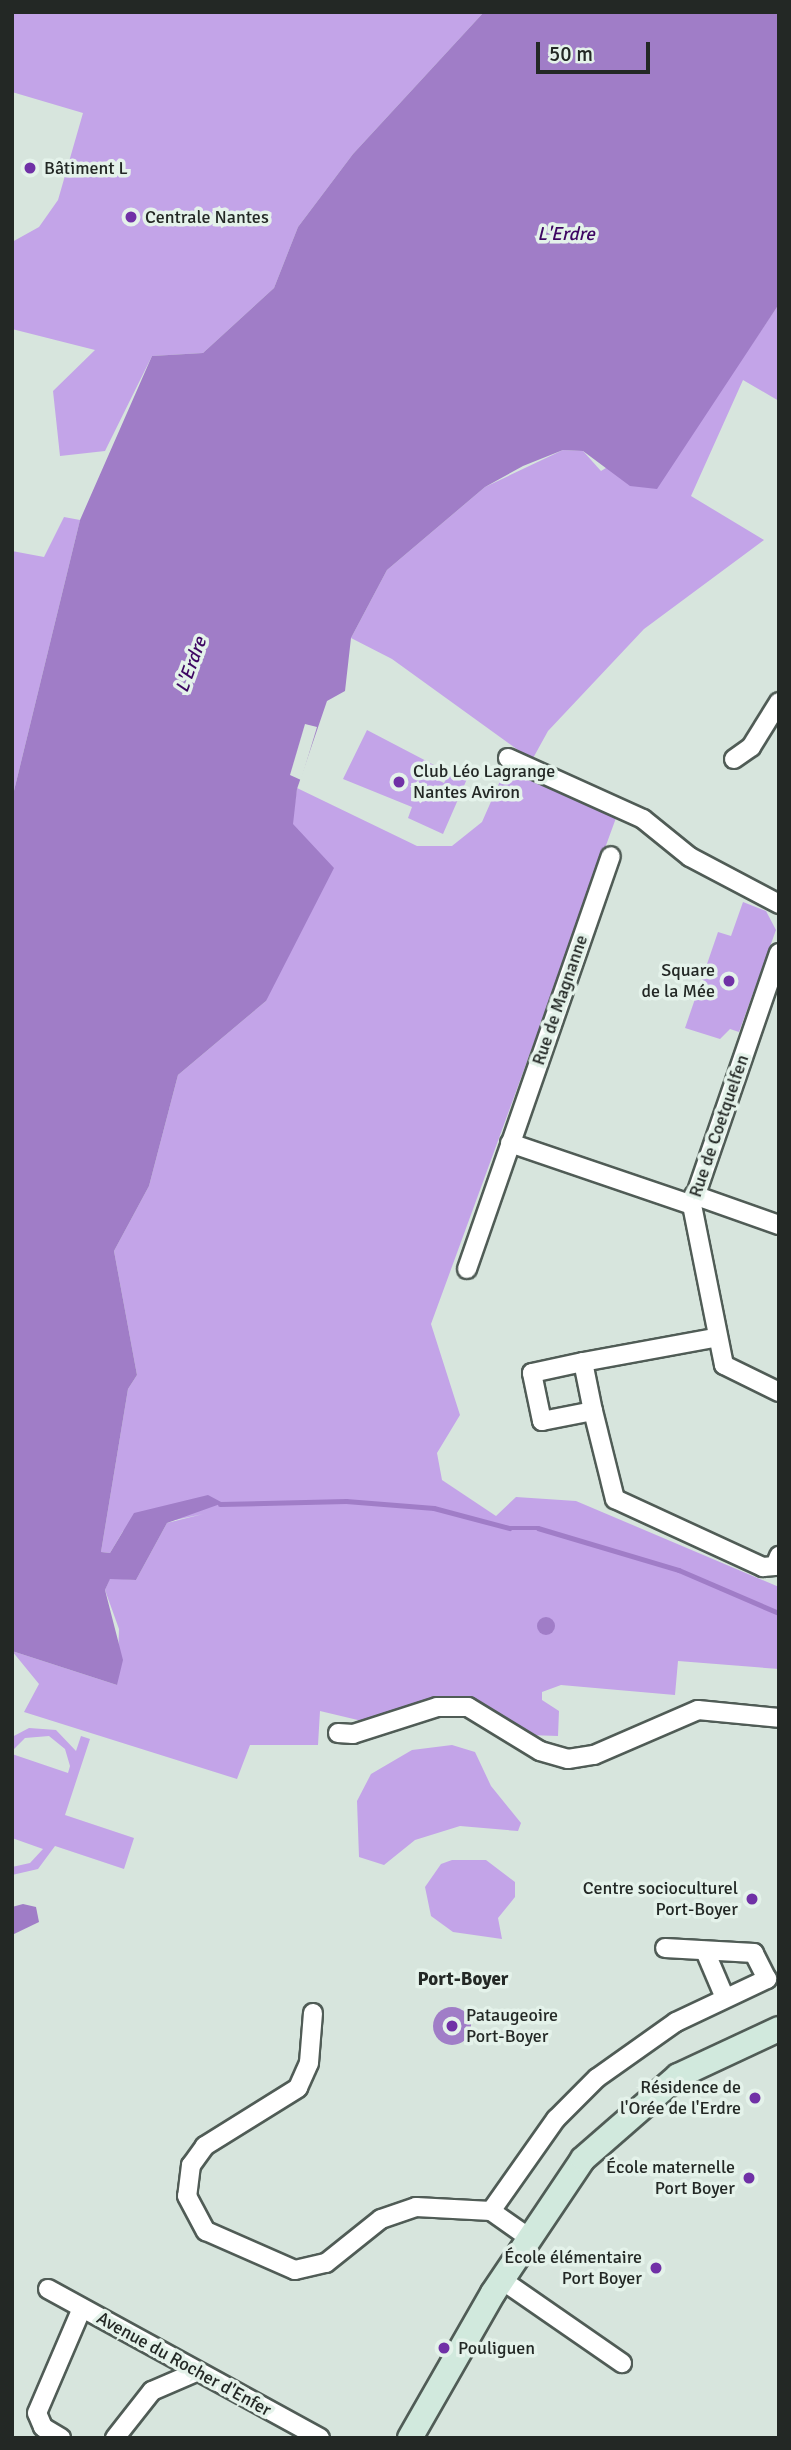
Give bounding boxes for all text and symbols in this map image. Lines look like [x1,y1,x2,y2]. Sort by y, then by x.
scale bar [539,28,653,72]
text: 50 m [549,41,593,67]
place label: Bâtiment L [44,157,128,179]
marker: Bâtiment L [22,160,38,176]
place label: Centrale Nantes [145,206,269,228]
marker: Centrale Nantes [123,209,139,225]
water label: L'Erdre [537,224,595,246]
water label: L'Erdre [171,634,213,696]
place label: Club Léo Lagrange Nantes Aviron [413,761,555,804]
marker: Club Léo Lagrange Nantes Aviron [391,774,407,790]
street label: Rue de Magnanne [528,932,592,1068]
place label: Square de la Mée [642,960,715,1002]
marker: Square de la Mée [721,973,737,989]
street label: Rue de Coetquelfen [685,1052,753,1200]
place label: Centre socioculturel Port-Boyer [583,1878,738,1920]
marker: Centre socioculturel Port-Boyer [744,1891,760,1907]
district label: Port-Boyer [418,1969,508,1991]
place label: Pataugeoire Port-Boyer [466,2005,558,2048]
marker: Pataugeoire Port-Boyer [444,2018,460,2034]
place label: Résidence de l'Orée de l'Erdre [620,2077,741,2120]
marker: Résidence de l'Orée de l'Erdre [747,2090,763,2106]
place label: École maternelle Port Boyer [606,2157,735,2200]
marker: École maternelle Port Boyer [741,2170,757,2186]
place label: École élémentaire Port Boyer [504,2247,642,2290]
marker: École élémentaire Port Boyer [648,2260,664,2276]
street label: Avenue du Rocher d'Enfer [93,2307,275,2421]
place label: Pouliguen [458,2337,535,2359]
marker: Pouliguen [436,2340,452,2356]

